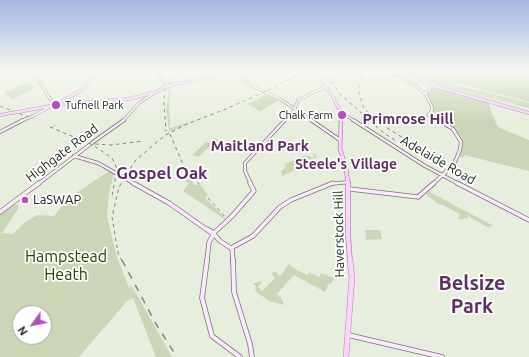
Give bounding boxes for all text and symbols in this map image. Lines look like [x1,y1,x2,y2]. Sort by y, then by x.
place label: Tufnell Park [65,98,124,112]
marker: Tufnell Park [50,99,62,111]
place label: Chalk Farm [279,108,333,122]
marker: Chalk Farm [336,109,348,121]
district label: Primrose Hill [362,110,454,128]
street label: Highgate Road [23,121,101,185]
street label: Adelaide Road [398,132,478,188]
district label: Maitland Park [211,137,309,155]
district label: Steele's Village [295,156,397,172]
district label: Gospel Oak [116,163,208,183]
street label: Haverstock Hill [330,190,348,278]
place label: LaSWAP [33,192,81,208]
marker: LaSWAP [20,195,30,205]
park label: Hampstead Heath [25,247,107,285]
district label: Belsize Park [439,271,505,318]
north arrow [12,305,52,345]
text: N [16,324,30,338]

